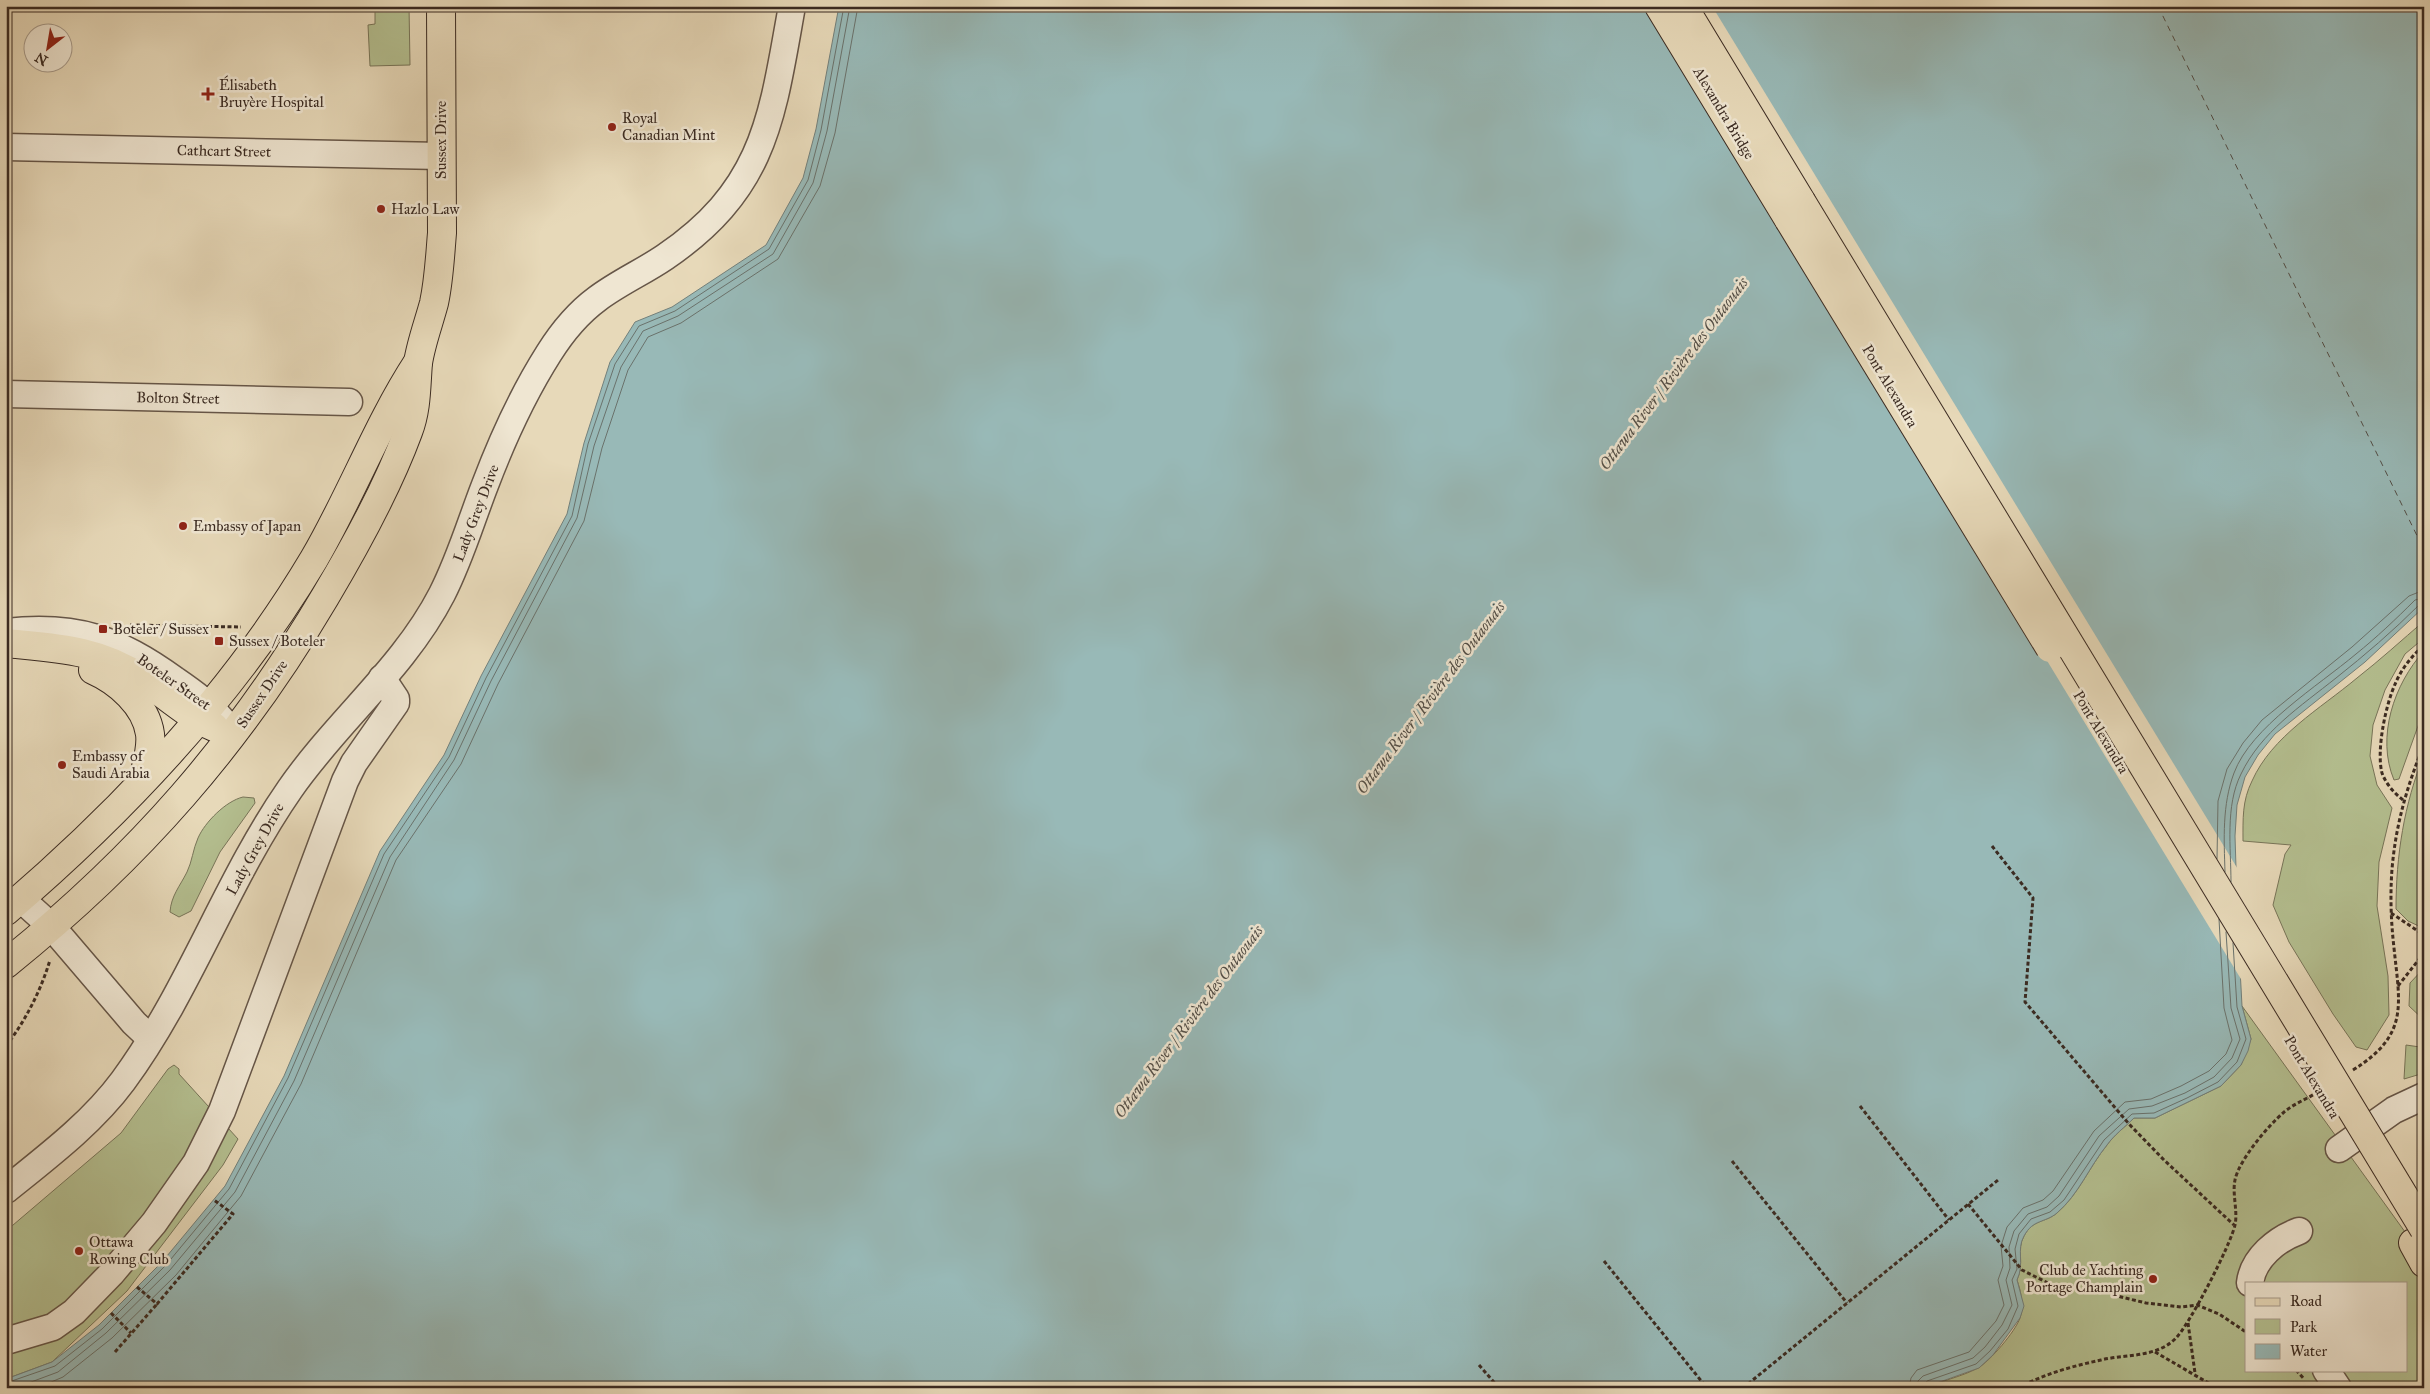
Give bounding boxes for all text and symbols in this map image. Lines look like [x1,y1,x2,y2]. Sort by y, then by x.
north arrow [22,22,72,72]
text: N [32,48,51,69]
street label: Alexandra Bridge [1689,63,1759,162]
place label: Élisabeth Bruyère Hospital [219,75,325,111]
marker: Élisabeth Bruyère Hospital [201,87,215,101]
street label: Sussex Drive [432,101,450,179]
place label: Royal Canadian Mint [622,109,716,144]
marker: Royal Canadian Mint [606,121,618,133]
street label: Cathcart Street [177,141,272,161]
place label: Hazlo Law [391,200,459,218]
marker: Hazlo Law [375,203,387,215]
water label: Ottawa River / Rivière des Outaouais [1595,273,1752,473]
street label: Pont Alexandra [1858,341,1922,431]
street label: Bolton Street [136,388,220,408]
street label: Lady Grey Drive [449,462,503,564]
place label: Embassy of Japan [193,517,301,536]
marker: Embassy of Japan [177,520,189,532]
water label: Ottawa River / Rivière des Outaouais [1352,597,1509,797]
place label: Boteler / Sussex [113,620,209,638]
marker: Boteler / Sussex [97,623,109,635]
place label: Sussex / Boteler [229,632,325,650]
marker: Sussex / Boteler [213,635,225,647]
street label: Boteler Street [134,650,215,714]
street label: Sussex Drive [233,656,291,732]
street label: Pont Alexandra [2069,687,2133,777]
place label: Embassy of Saudi Arabia [72,747,150,782]
marker: Embassy of Saudi Arabia [56,759,68,771]
street label: Lady Grey Drive [222,800,288,898]
water label: Ottawa River / Rivière des Outaouais [1110,921,1267,1121]
street label: Pont Alexandra [2280,1032,2344,1122]
place label: Ottawa Rowing Club [89,1233,169,1268]
marker: Ottawa Rowing Club [73,1245,85,1257]
place label: Club de Yachting Portage Champlain [2026,1261,2144,1296]
marker: Club de Yachting Portage Champlain [2147,1273,2159,1285]
legend [2245,1282,2408,1372]
text: Road [2290,1292,2322,1310]
text: Park [2290,1318,2317,1336]
text: Water [2290,1342,2327,1360]

